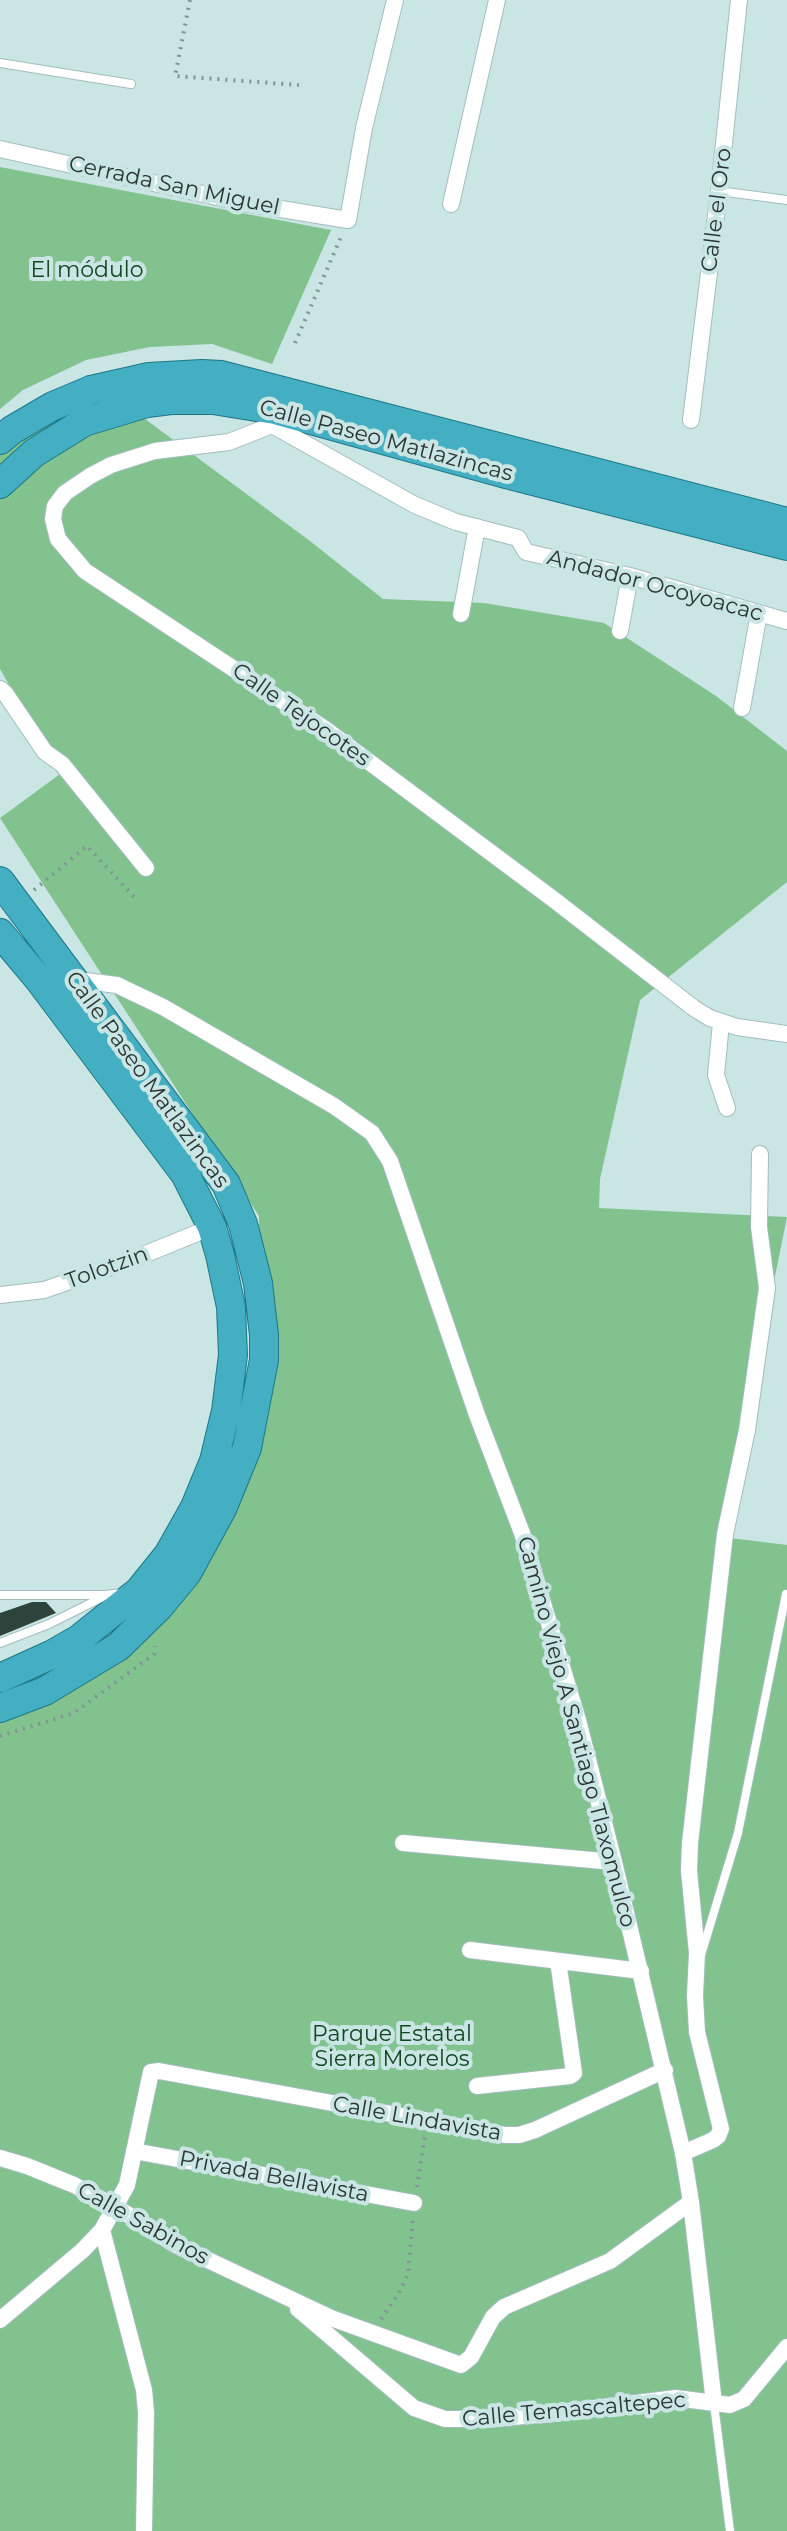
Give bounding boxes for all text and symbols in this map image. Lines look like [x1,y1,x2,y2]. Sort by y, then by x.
street label: Calle el Oro [696,146,738,274]
street label: Cerrada San Miguel [66,151,282,221]
park label: El módulo [31,258,143,284]
street label: Calle Paseo Matlazincas [256,394,516,488]
street label: Andador Ocoyoacac [544,545,766,627]
street label: Calle Tejocotes [227,658,375,772]
street label: Calle Paseo Matlazincas [60,967,234,1193]
street label: Tolotzin [62,1241,152,1295]
street label: Camino Viejo A Santiago Tlaxomulco [511,1534,641,1930]
park label: Parque Estatal Sierra Morelos [312,2022,472,2074]
street label: Calle Lindavista [331,2091,503,2147]
street label: Privada Bellavista [177,2146,371,2208]
street label: Calle Sabinos [73,2177,213,2271]
street label: Calle Temascaltepec [461,2387,687,2433]

